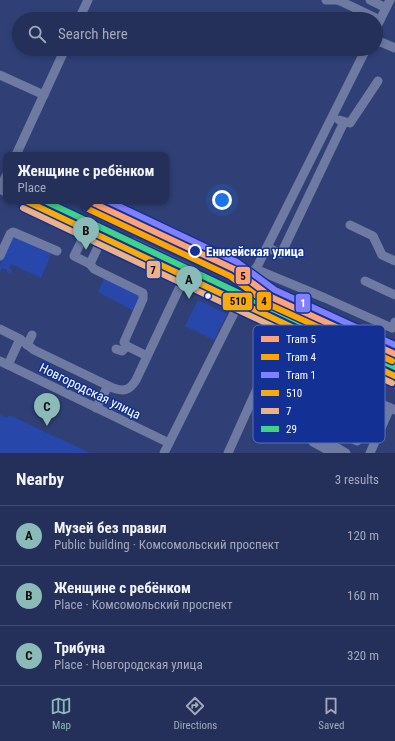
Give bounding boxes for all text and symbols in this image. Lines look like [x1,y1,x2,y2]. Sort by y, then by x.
search box [12,12,383,56]
icon: search [26,23,48,45]
text: Search here [58,25,128,43]
popup [3,152,169,204]
text: Женщине с ребёнком [18,162,154,180]
text: Place [18,180,46,195]
your location [212,190,232,210]
pin: B [73,217,99,250]
marker: Енисейская улица [188,244,202,258]
place label: Енисейская улица [206,244,304,259]
line badge: 7 [146,260,161,279]
text: 7 [150,264,156,277]
pin: A [176,266,202,299]
line badge: 5 [235,266,251,285]
text: 5 [240,270,246,283]
unlabelled marker [203,291,213,301]
line badge: 4 [256,291,272,311]
line badge: 510 [222,292,253,311]
line badge: 1 [295,293,311,313]
text: 510 [230,295,247,308]
text: 4 [261,295,267,308]
text: 1 [300,297,306,310]
legend [253,325,385,443]
text: Tram 5 [286,333,316,346]
text: Tram 4 [286,351,317,364]
street label: Новгородская улица [37,360,143,422]
text: Tram 1 [286,369,316,382]
text: 510 [286,387,302,400]
pin: C [34,393,60,426]
text: 7 [286,405,291,418]
text: 29 [286,423,297,436]
text: Nearby [16,469,64,489]
text: 3 results [335,472,379,487]
text: Музей без правил [54,519,166,537]
text: A [25,528,33,543]
text: 120 m [347,528,379,543]
text: Public building · Комсомольский проспект [54,537,280,552]
text: Женщине с ребёнком [54,579,191,597]
text: B [25,588,33,603]
text: 160 m [347,588,379,603]
text: Place · Комсомольский проспект [54,597,232,612]
text: Трибуна [54,639,105,657]
text: C [25,648,33,663]
text: 320 m [347,648,379,663]
text: Place · Новгородская улица [54,657,203,672]
tab: Map [50,695,72,732]
tab: Directions [173,695,217,732]
tab: Saved [318,695,345,732]

